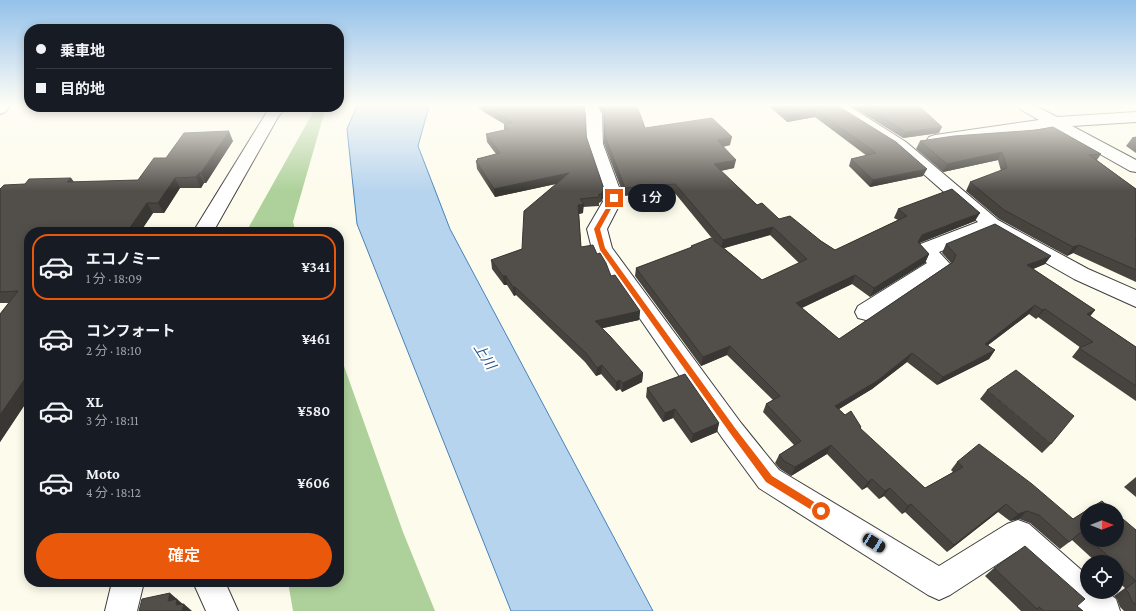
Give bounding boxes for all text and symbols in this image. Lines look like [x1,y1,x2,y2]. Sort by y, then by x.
text: 乗車地 [60,43,105,59]
text: 目的地 [60,81,105,97]
callout: 1 分 [628,184,676,212]
route end [605,189,623,207]
text: 1 分 [642,190,662,205]
icon: car [38,249,74,285]
text: エコノミー [86,251,161,267]
text: ¥341 [302,259,330,275]
text: 1 分 · 18:09 [86,271,142,286]
icon: car [38,321,74,357]
text: コンフォート [86,323,176,339]
text: ¥461 [302,331,330,347]
water label: 上川 [471,340,500,374]
text: 2 分 · 18:10 [86,343,142,358]
icon: car [38,393,74,429]
text: XL [86,394,103,410]
text: ¥580 [297,403,330,419]
text: 3 分 · 18:11 [86,413,139,428]
icon: car [38,465,74,501]
text: Moto [86,466,120,482]
text: ¥606 [297,475,330,491]
text: 4 分 · 18:12 [86,485,141,500]
route start [812,502,830,520]
north arrow [1080,503,1124,547]
map controls [1080,503,1124,599]
car [861,532,887,554]
button: 確定 [36,533,332,579]
button: locate [1080,555,1124,599]

